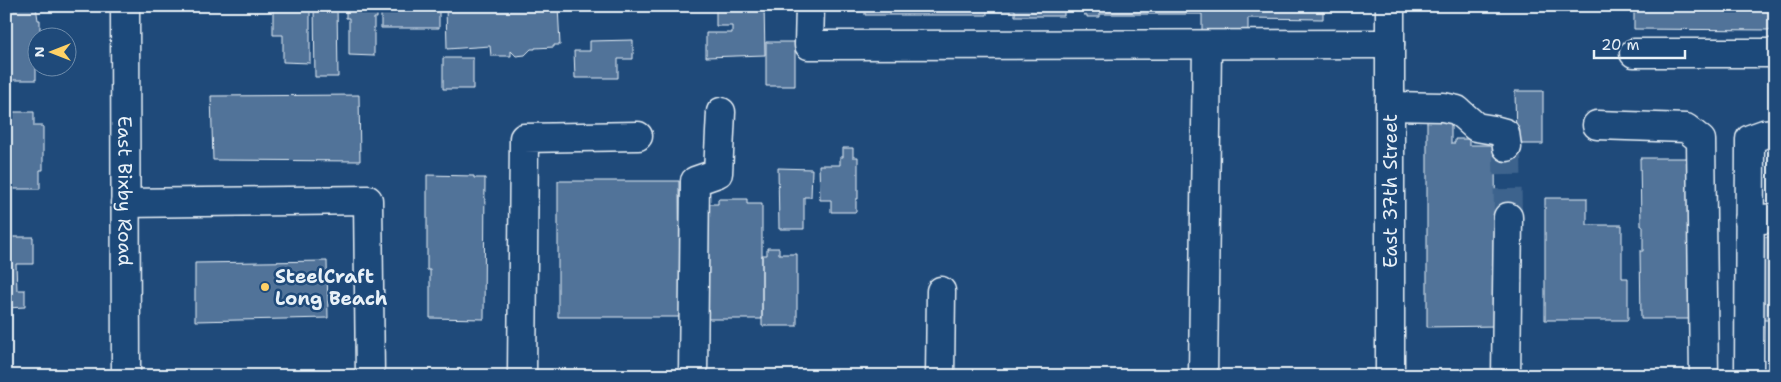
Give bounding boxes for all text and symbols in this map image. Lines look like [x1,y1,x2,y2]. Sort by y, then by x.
north arrow [28,28,78,78]
scale bar [1594,28,1685,60]
text: 20 m [1601,35,1640,55]
text: N [30,46,48,58]
street label: East 37th Street [1378,114,1403,268]
street label: East Bixby Road [112,116,138,266]
place label: SteelCraft Long Beach [275,264,388,311]
marker: SteelCraft Long Beach [259,281,271,293]

